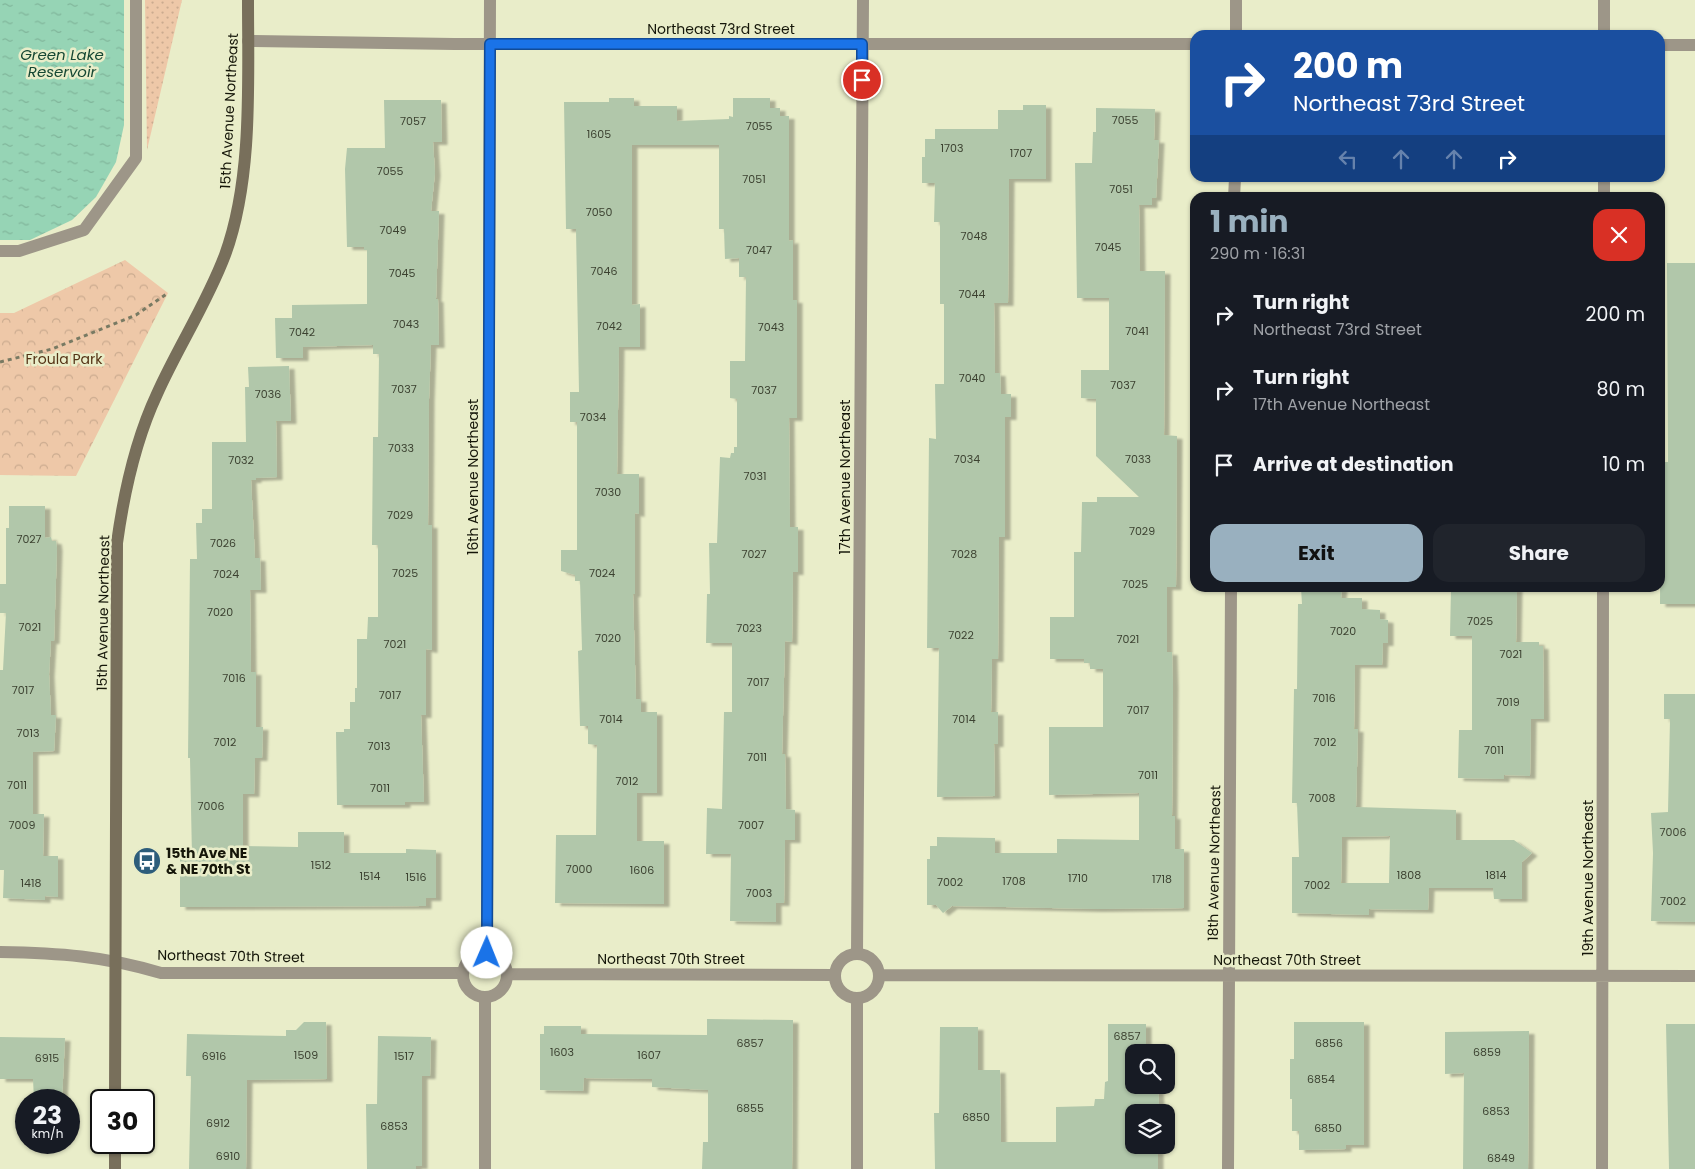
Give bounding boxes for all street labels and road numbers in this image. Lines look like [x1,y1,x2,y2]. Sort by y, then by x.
street label: Northeast 73rd Street [647,19,795,39]
street label: 15th Avenue Northeast [215,33,243,189]
street label: 16th Avenue Northeast [463,399,483,555]
street label: 17th Avenue Northeast [835,400,855,554]
street label: 15th Avenue Northeast [92,535,114,691]
street label: 18th Avenue Northeast [1203,785,1225,941]
street label: 19th Avenue Northeast [1578,800,1598,956]
street label: Northeast 70th Street [157,945,305,967]
street label: Northeast 70th Street [597,949,745,969]
street label: Northeast 70th Street [1213,950,1361,970]

